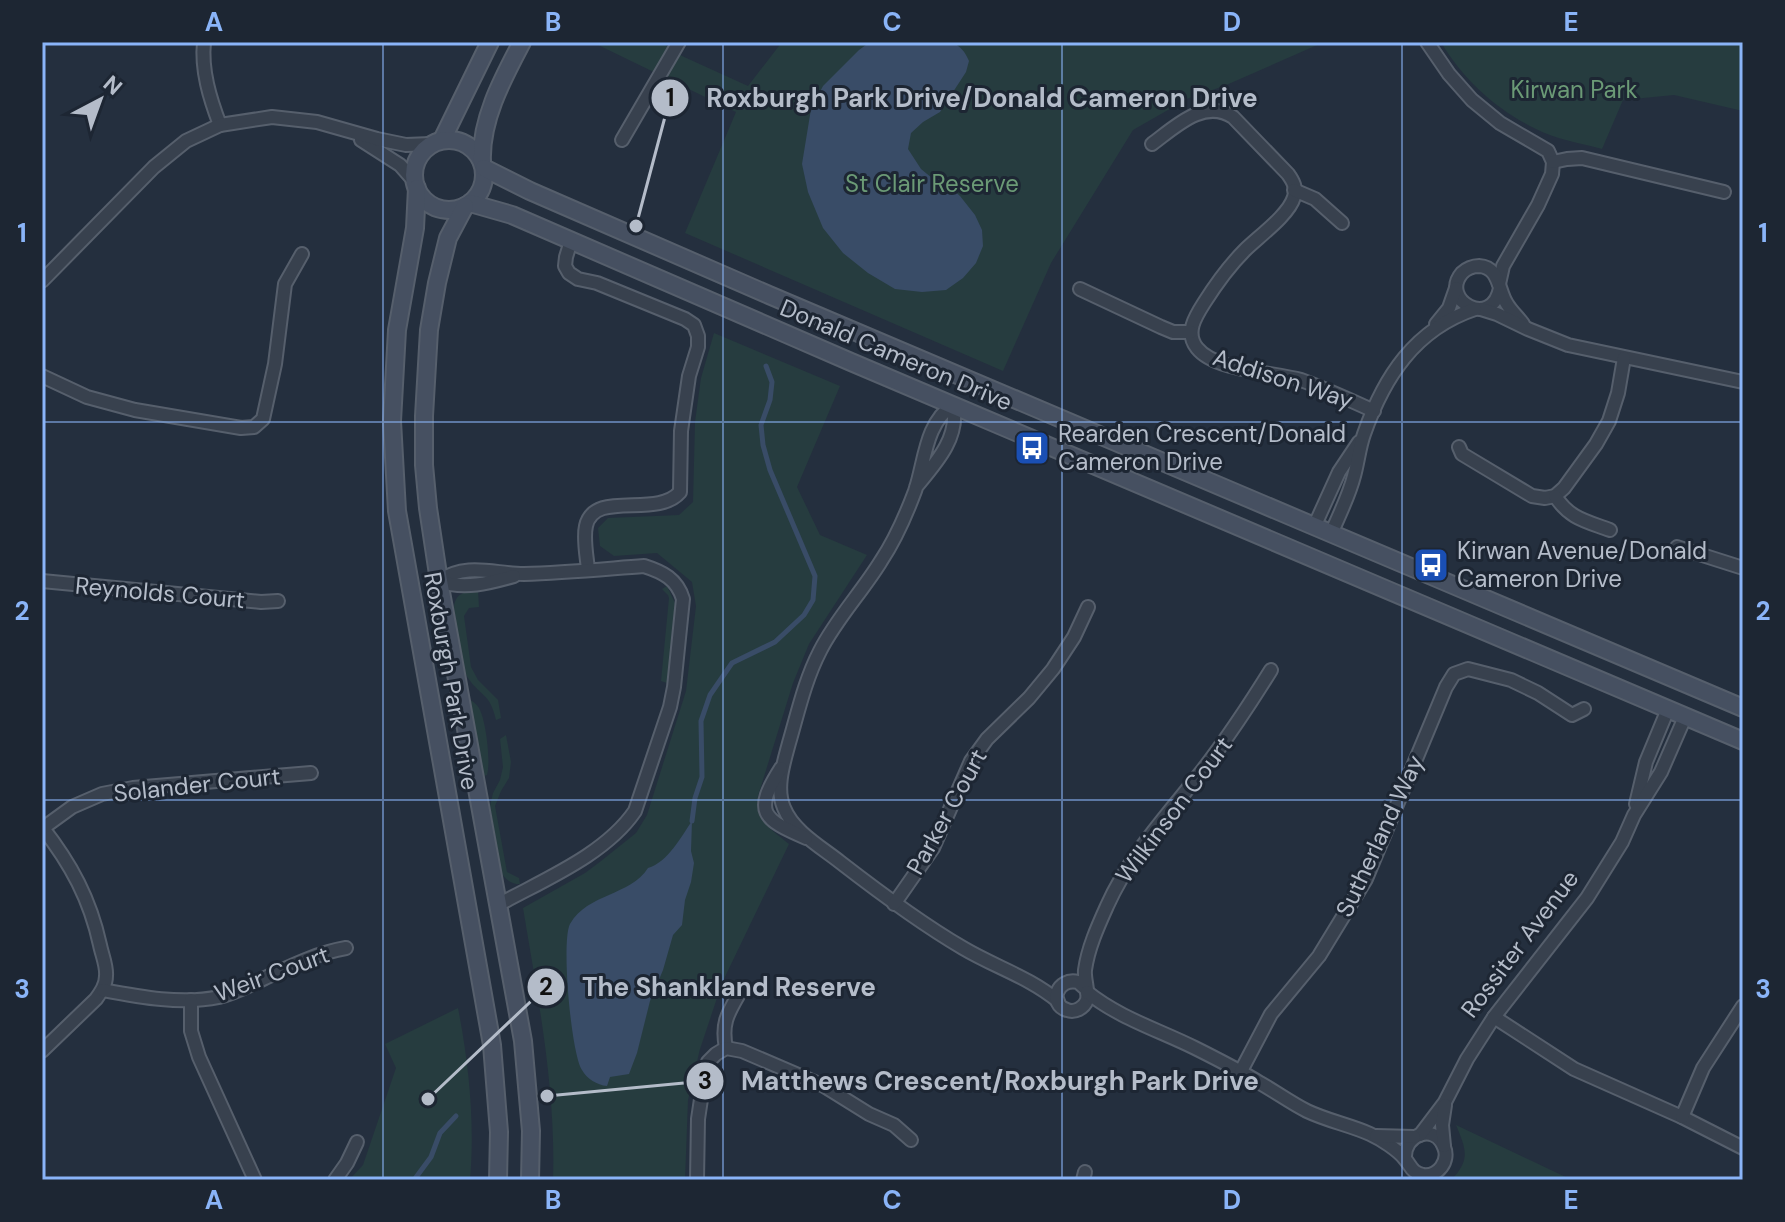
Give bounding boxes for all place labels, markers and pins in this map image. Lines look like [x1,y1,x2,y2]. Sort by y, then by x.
callout: Roxburgh Park Drive/Donald Cameron Drive [650,73,1274,123]
place label: Rearden Crescent/Donald Cameron Drive [1058,418,1346,477]
bus stop icon: Rearden Crescent/Donald Cameron Drive [1013,429,1051,467]
place label: Kirwan Avenue/Donald Cameron Drive [1457,535,1707,594]
bus stop icon: Kirwan Avenue/Donald Cameron Drive [1412,546,1450,584]
callout: The Shankland Reserve [526,962,892,1012]
callout: Matthews Crescent/Roxburgh Park Drive [685,1056,1275,1106]

